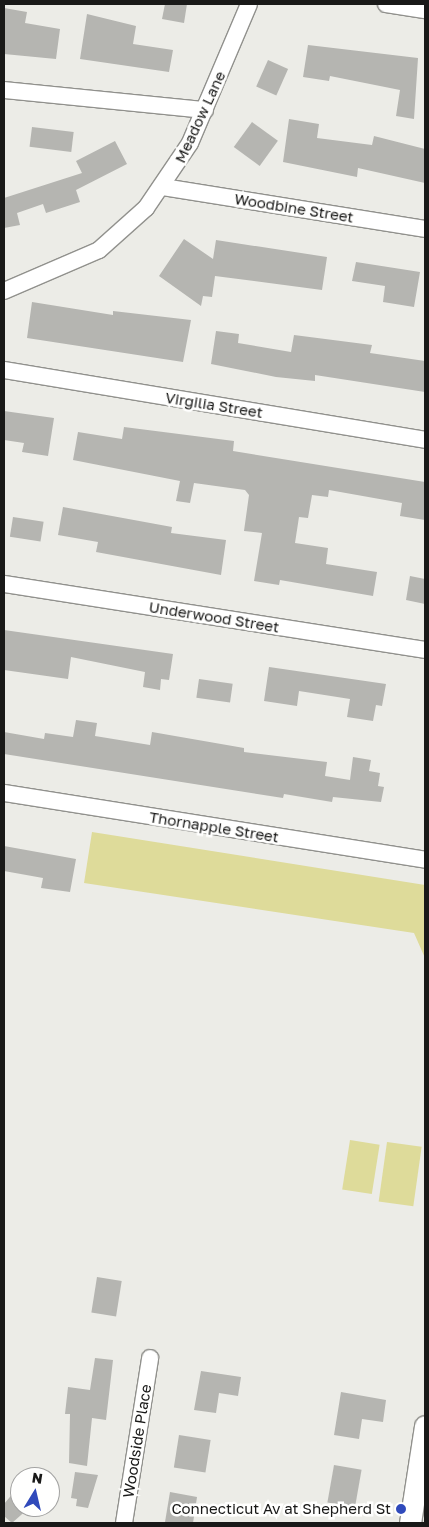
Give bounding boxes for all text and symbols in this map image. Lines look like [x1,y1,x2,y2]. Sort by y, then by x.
street label: Meadow Lane [171,68,229,166]
street label: Woodbine Street [233,190,355,226]
street label: Virgilia Street [164,388,264,422]
street label: Underwood Street [148,598,280,636]
street label: Thornapple Street [148,808,280,846]
street label: Woodside Place [119,1383,155,1499]
north arrow [10,1467,60,1517]
text: N [31,1468,44,1487]
place label: Connecticut Av at Shepherd St [171,1500,391,1518]
marker: Connecticut Av at Shepherd St [395,1503,407,1515]

